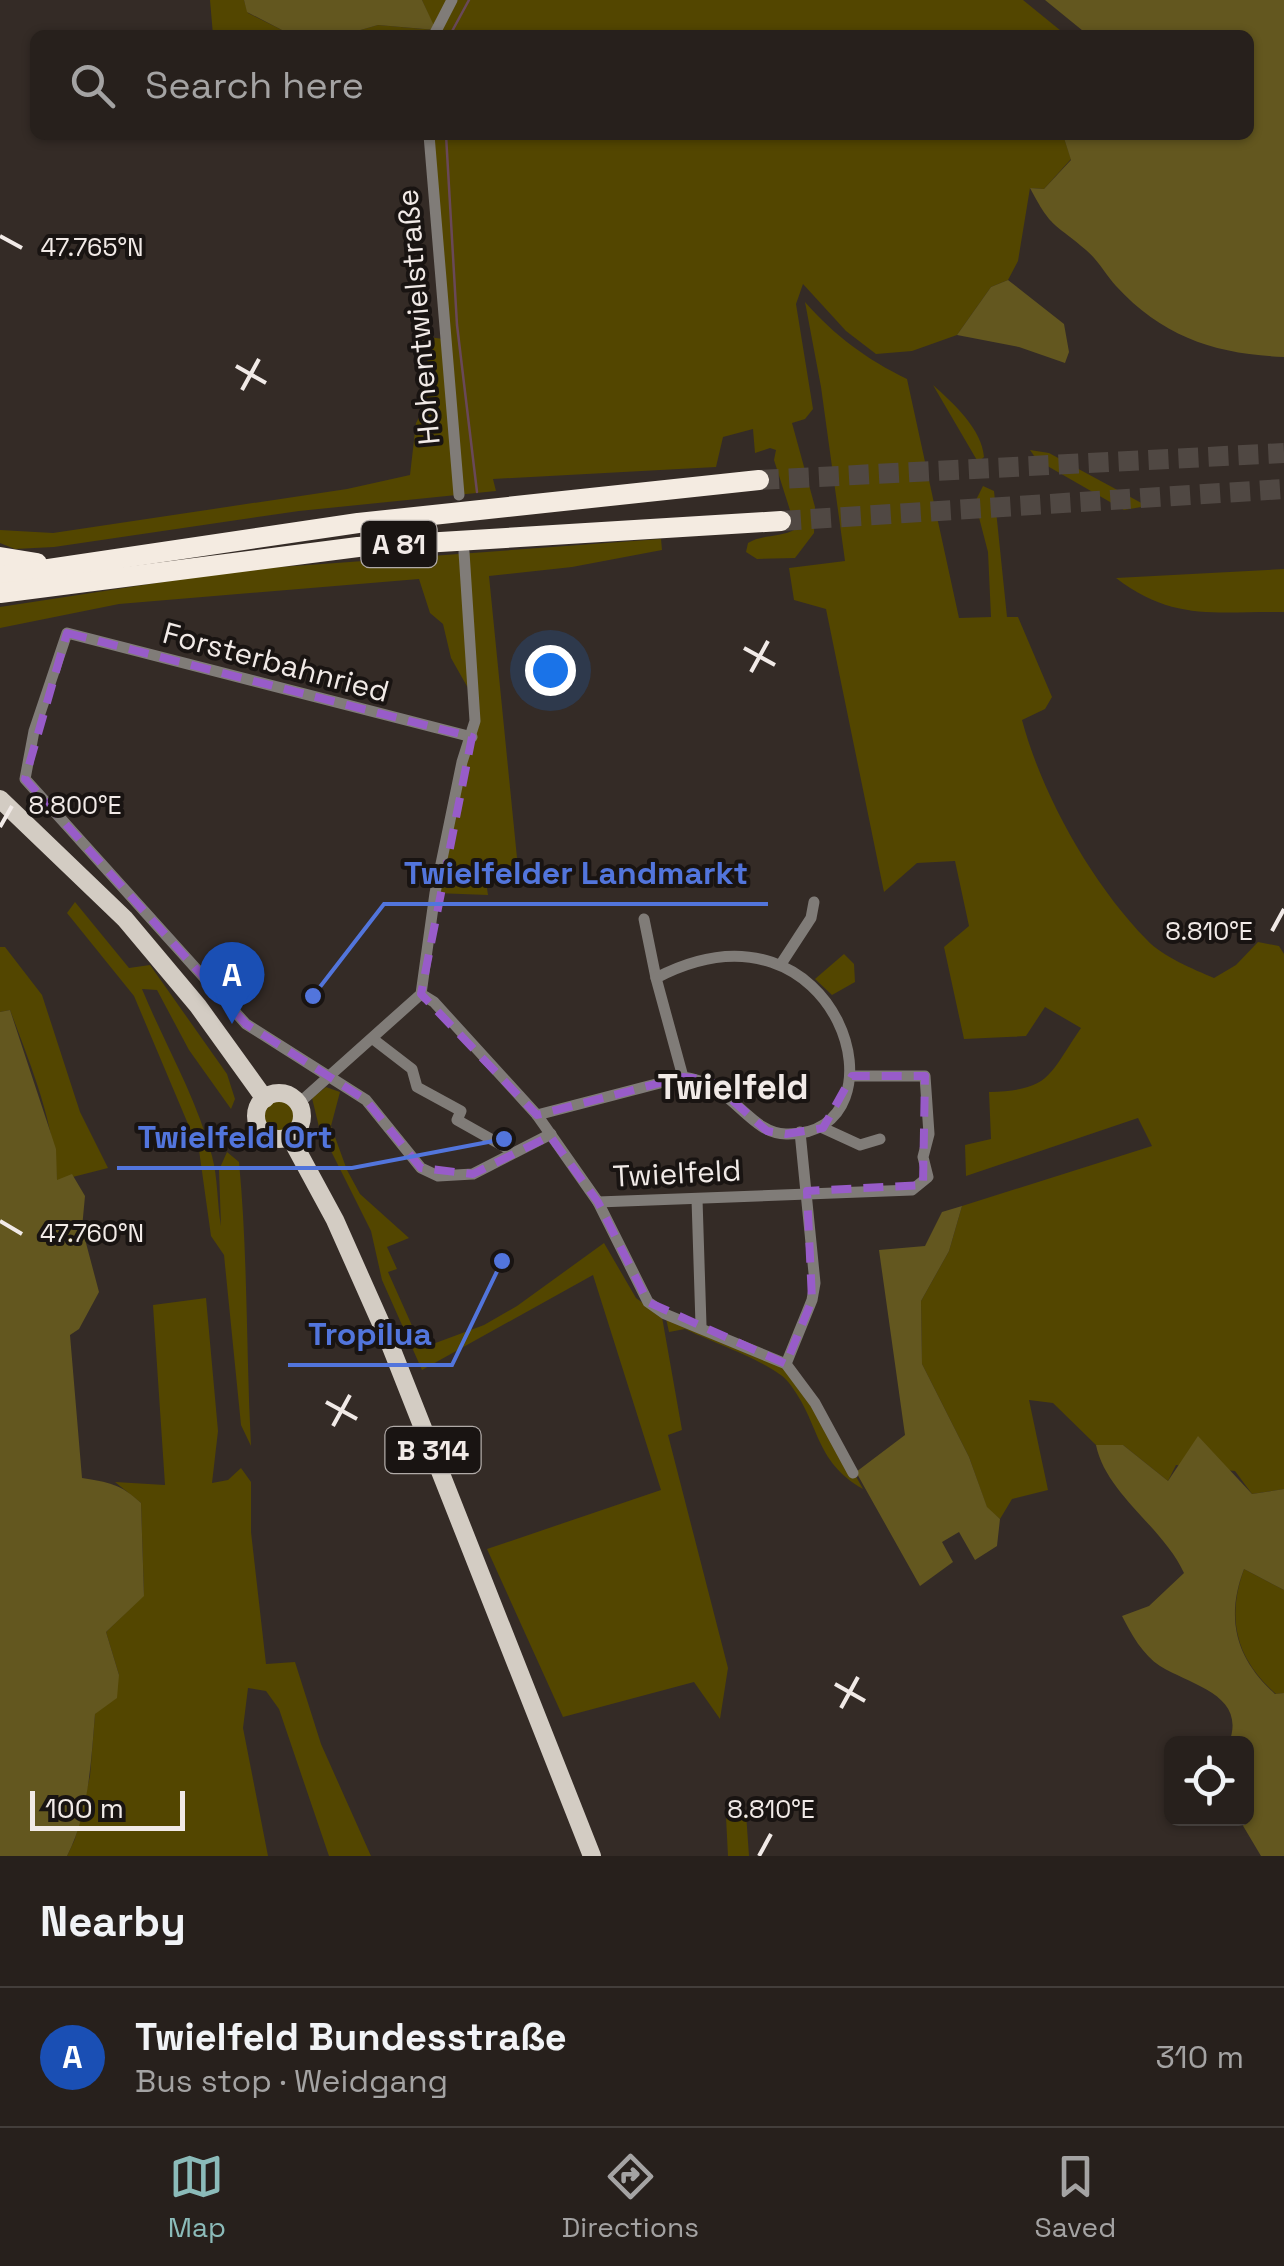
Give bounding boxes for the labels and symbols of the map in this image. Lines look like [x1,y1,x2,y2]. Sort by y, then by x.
street label: Hohentwielstraße [387,188,449,446]
text: 47.765°N [40,231,144,263]
road number: A 81 [362,521,436,567]
street label: Forsterbahnried [159,613,393,711]
your location [525,645,576,696]
text: 8.800°E [28,789,122,821]
callout: Twielfelder Landmarkt [384,842,768,904]
text: Twielfelder Landmarkt [404,853,748,893]
text: 8.810°E [1165,915,1253,947]
pin: A [200,942,264,1024]
district label: Twielfeld [658,1065,809,1109]
callout: Twielfeld Ort [117,1106,352,1168]
text: Twielfeld Ort [137,1117,333,1157]
street label: Twielfeld [612,1150,742,1196]
text: 47.760°N [40,1217,144,1249]
callout: Tropilua [288,1303,452,1365]
text: Tropilua [308,1314,432,1354]
road number: B 314 [386,1427,480,1473]
scale bar [30,1786,185,1830]
text: 8.810°E [727,1793,815,1825]

